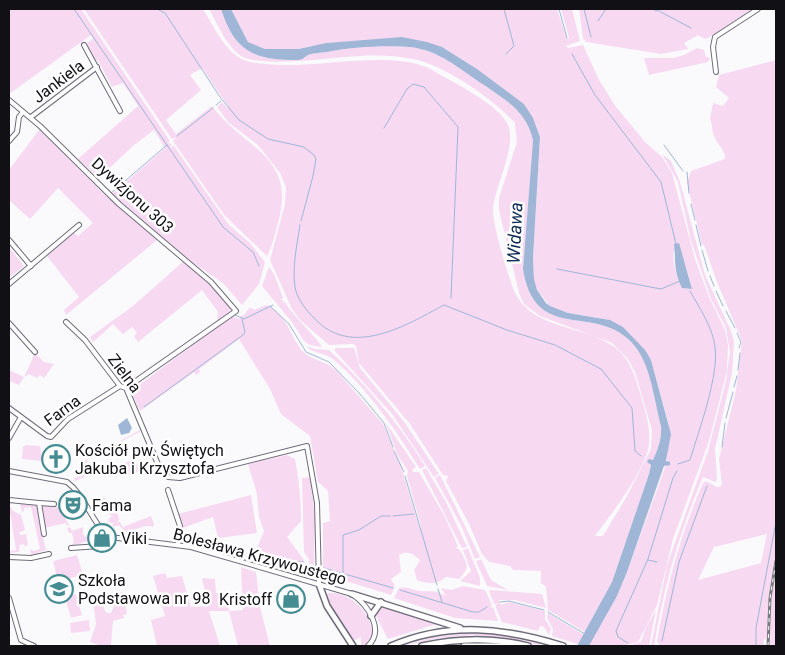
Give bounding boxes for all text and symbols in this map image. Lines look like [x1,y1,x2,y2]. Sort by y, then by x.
street label: Jankiela [29,56,88,107]
street label: Dywizjonu 303 [88,154,177,237]
water label: Widawa [502,202,527,264]
street label: Zielna [104,350,145,396]
street label: Farna [40,391,84,430]
place label: Kościół pw. Świętych Jakuba i Krzysztofa [75,440,224,478]
church icon: Kościół pw. Świętych Jakuba i Krzysztofa [41,444,71,474]
theatre icon: Fama [58,490,88,520]
place label: Fama [92,496,132,515]
shop icon: Viki [87,523,117,553]
street label: Bolesława Krzywoustego [171,524,349,589]
place label: Viki [121,529,147,548]
place label: Szkoła Podstawowa nr 98 [78,571,210,608]
school or university icon: Szkoła Podstawowa nr 98 [44,574,74,604]
shop icon: Kristoff [276,584,306,614]
place label: Kristoff [219,590,272,609]

